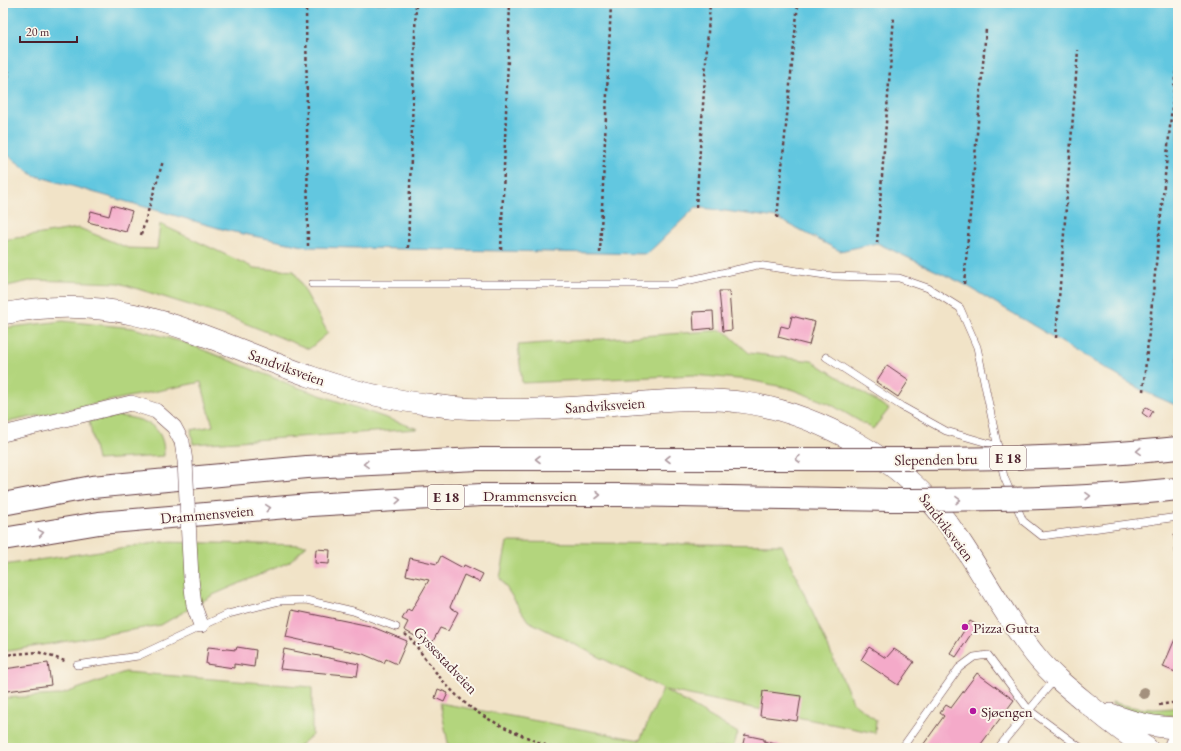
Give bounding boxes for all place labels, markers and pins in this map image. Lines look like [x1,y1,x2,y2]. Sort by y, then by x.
place label: Pizza Gutta [973,618,1040,637]
marker: Pizza Gutta [960,622,970,632]
place label: Sjøengen [981,702,1033,721]
marker: Sjøengen [968,706,978,716]

